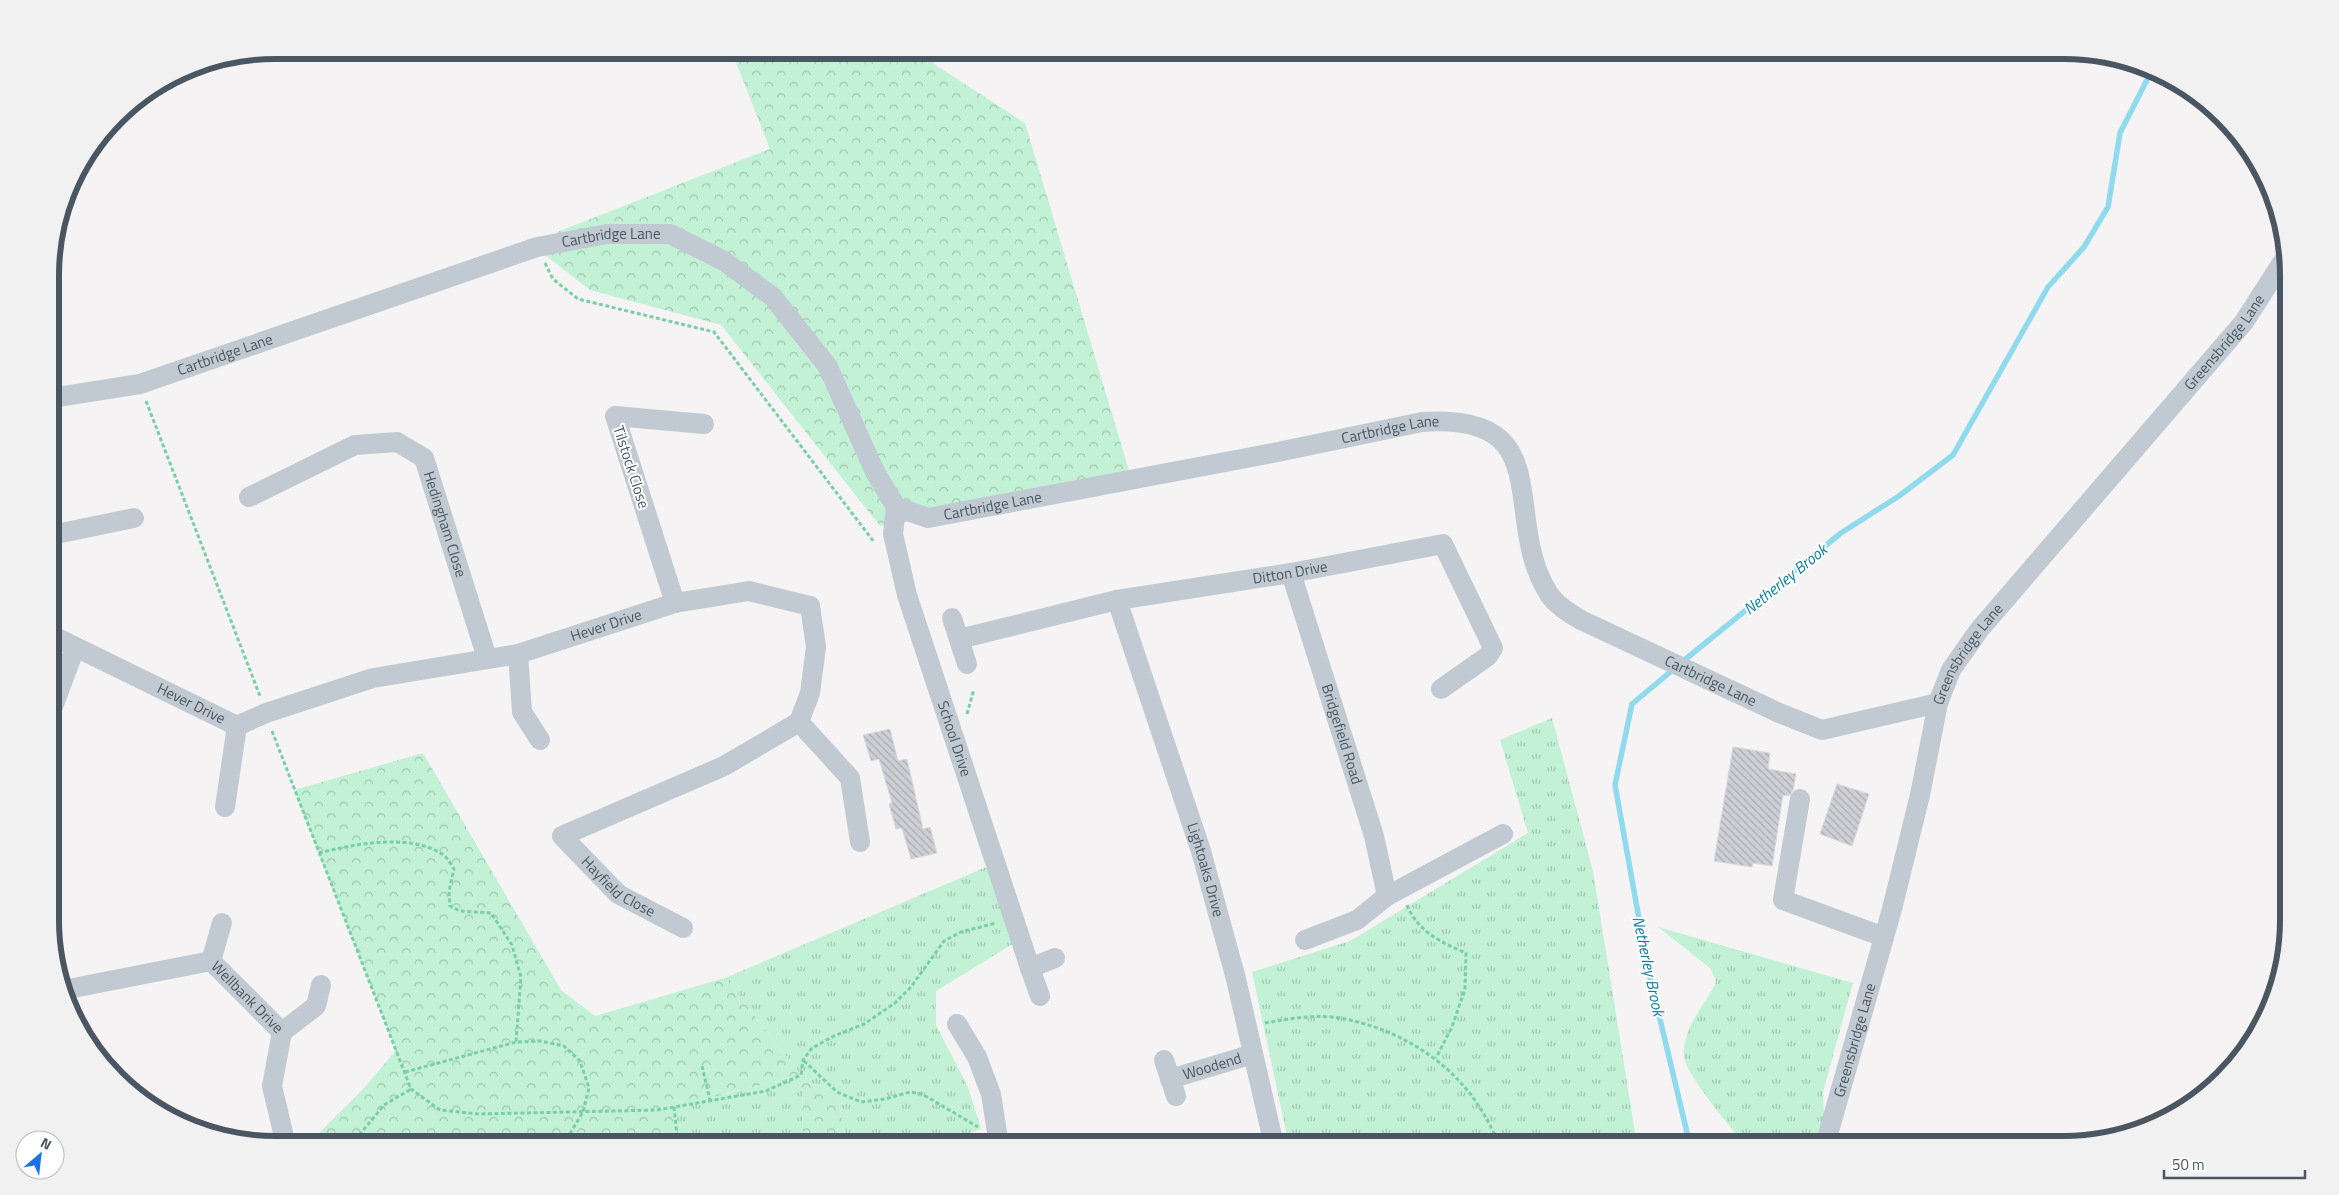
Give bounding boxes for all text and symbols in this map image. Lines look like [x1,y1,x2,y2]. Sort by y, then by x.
street label: Cartbridge Lane [560,222,660,253]
street label: Greensbridge Lane [2178,290,2270,395]
street label: Cartbridge Lane [174,327,276,381]
street label: Cartbridge Lane [1339,409,1440,450]
street label: Tilstock Close [607,422,656,511]
street label: Hedingham Close [418,468,473,580]
street label: Cartbridge Lane [942,485,1044,526]
water label: Netherley Brook [1738,537,1833,620]
street label: Ditton Drive [1251,554,1329,590]
street label: Greensbridge Lane [1926,598,2008,708]
street label: Hever Drive [567,603,644,647]
street label: Cartbridge Lane [1661,649,1761,712]
street label: Hever Drive [153,677,229,730]
street label: Bridgefield Road [1316,681,1369,787]
street label: School Drive [932,698,978,779]
street label: Lightoaks Drive [1181,819,1230,919]
street label: Hayfield Close [576,850,660,923]
water label: Netherley Brook [1627,914,1672,1020]
street label: Wellbank Drive [206,955,289,1038]
street label: Greensbridge Lane [1827,980,1881,1100]
street label: Woodend [1180,1046,1244,1086]
north arrow [15,1130,65,1180]
text: N [37,1132,56,1155]
scale bar [2164,1148,2305,1180]
text: 50 m [2172,1153,2205,1176]

